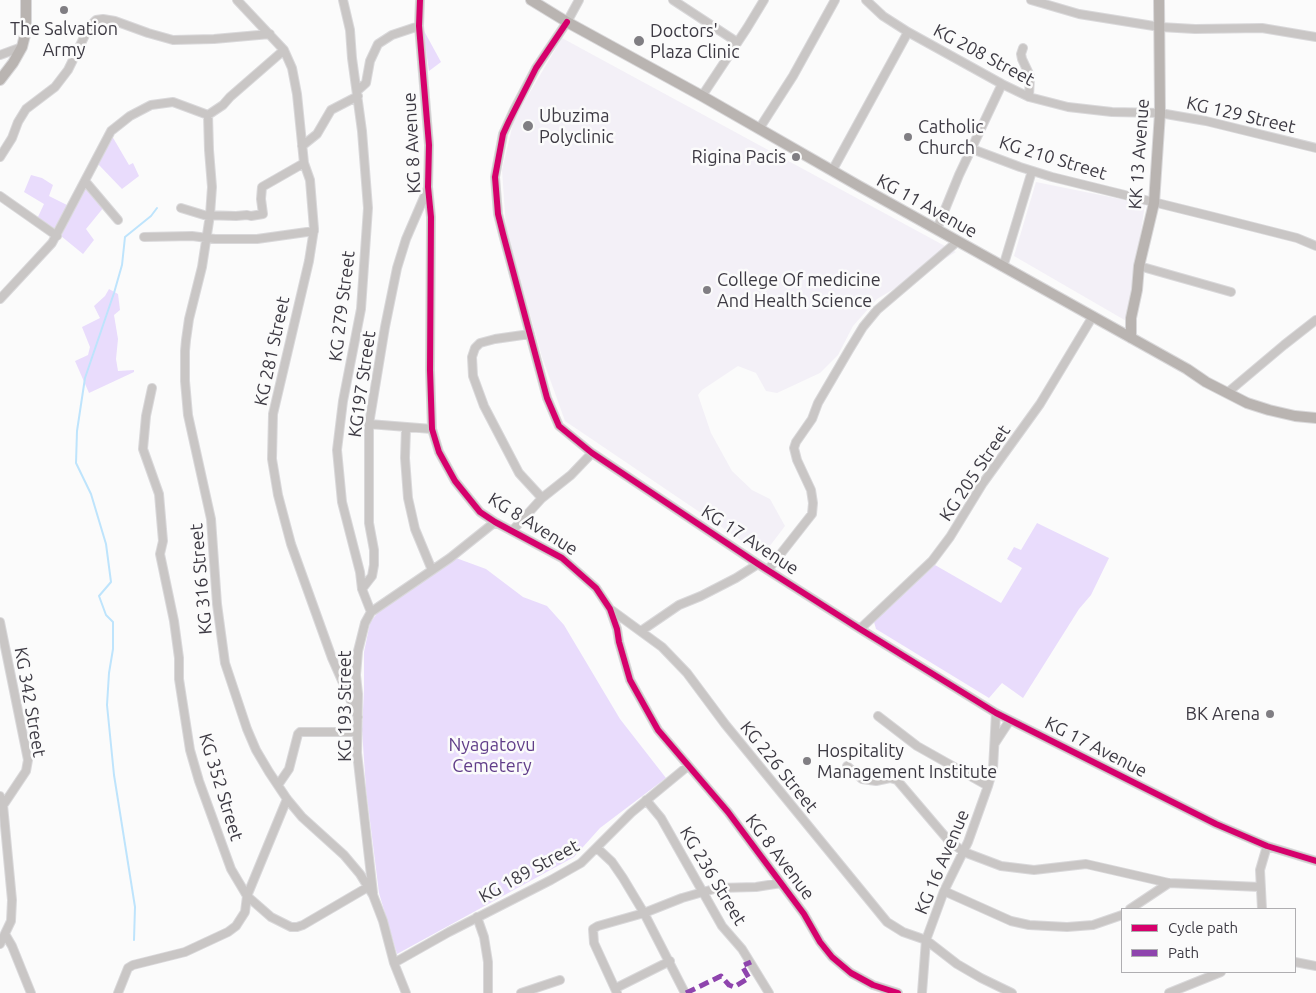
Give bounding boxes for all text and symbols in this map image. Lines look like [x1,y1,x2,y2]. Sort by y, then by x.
marker: The Salvation Army [58,4,70,16]
place label: The Salvation Army [10,18,118,60]
street label: KG 208 Street [930,19,1038,91]
place label: Doctors' Plaza Clinic [650,20,740,62]
marker: Doctors' Plaza Clinic [632,34,646,48]
street label: KG 8 Avenue [399,92,425,194]
street label: KG 129 Street [1184,92,1298,138]
street label: KK 13 Avenue [1124,98,1154,210]
place label: Ubuzima Polyclinic [539,105,614,148]
place label: Catholic Church [918,116,984,158]
marker: Ubuzima Polyclinic [521,119,535,133]
marker: Catholic Church [902,131,914,143]
street label: KG 210 Street [997,131,1109,185]
place label: Rigina Pacis [692,146,786,168]
marker: Rigina Pacis [790,151,802,163]
street label: KG 11 Avenue [873,170,981,242]
street label: KG 279 Street [324,249,360,363]
place label: College Of medicine And Health Science [717,269,881,312]
marker: College Of medicine And Health Science [701,284,713,296]
street label: KG 281 Street [250,294,294,408]
street label: KG197 Street [344,329,380,439]
street label: KG 205 Street [935,421,1015,525]
street label: KG 8 Avenue [484,488,582,560]
street label: KG 17 Avenue [697,501,803,579]
street label: KG 316 Street [185,523,217,635]
street label: KG 342 Street [10,645,50,759]
street label: KG 193 Street [334,650,356,762]
place label: BK Arena [1186,703,1260,725]
marker: BK Arena [1264,708,1276,720]
street label: KG 17 Avenue [1041,712,1151,782]
street label: KG 226 Street [736,717,822,817]
street label: KG 352 Street [194,731,248,843]
park label: Nyagatovu Cemetery [449,734,535,776]
place label: Hospitality Management Institute [817,740,997,782]
marker: Hospitality Management Institute [801,755,813,767]
street label: KG 16 Avenue [910,806,974,918]
street label: KG 8 Avenue [741,810,819,904]
street label: KG 236 Street [675,823,751,929]
street label: KG 189 Street [475,835,583,907]
legend [1121,908,1296,973]
text: Cycle path [1168,919,1238,936]
text: Path [1168,944,1199,961]

